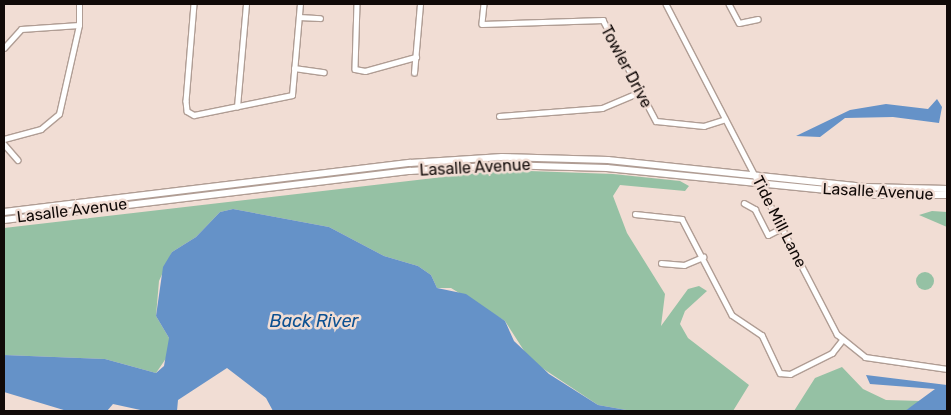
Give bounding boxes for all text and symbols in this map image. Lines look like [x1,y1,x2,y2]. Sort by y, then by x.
street label: Towler Drive [596,22,656,112]
street label: Lasalle Avenue [419,155,531,181]
street label: Tide Mill Lane [748,173,810,271]
street label: Lasalle Avenue [822,179,934,205]
street label: Lasalle Avenue [15,195,129,227]
water label: Back River [269,310,359,332]

